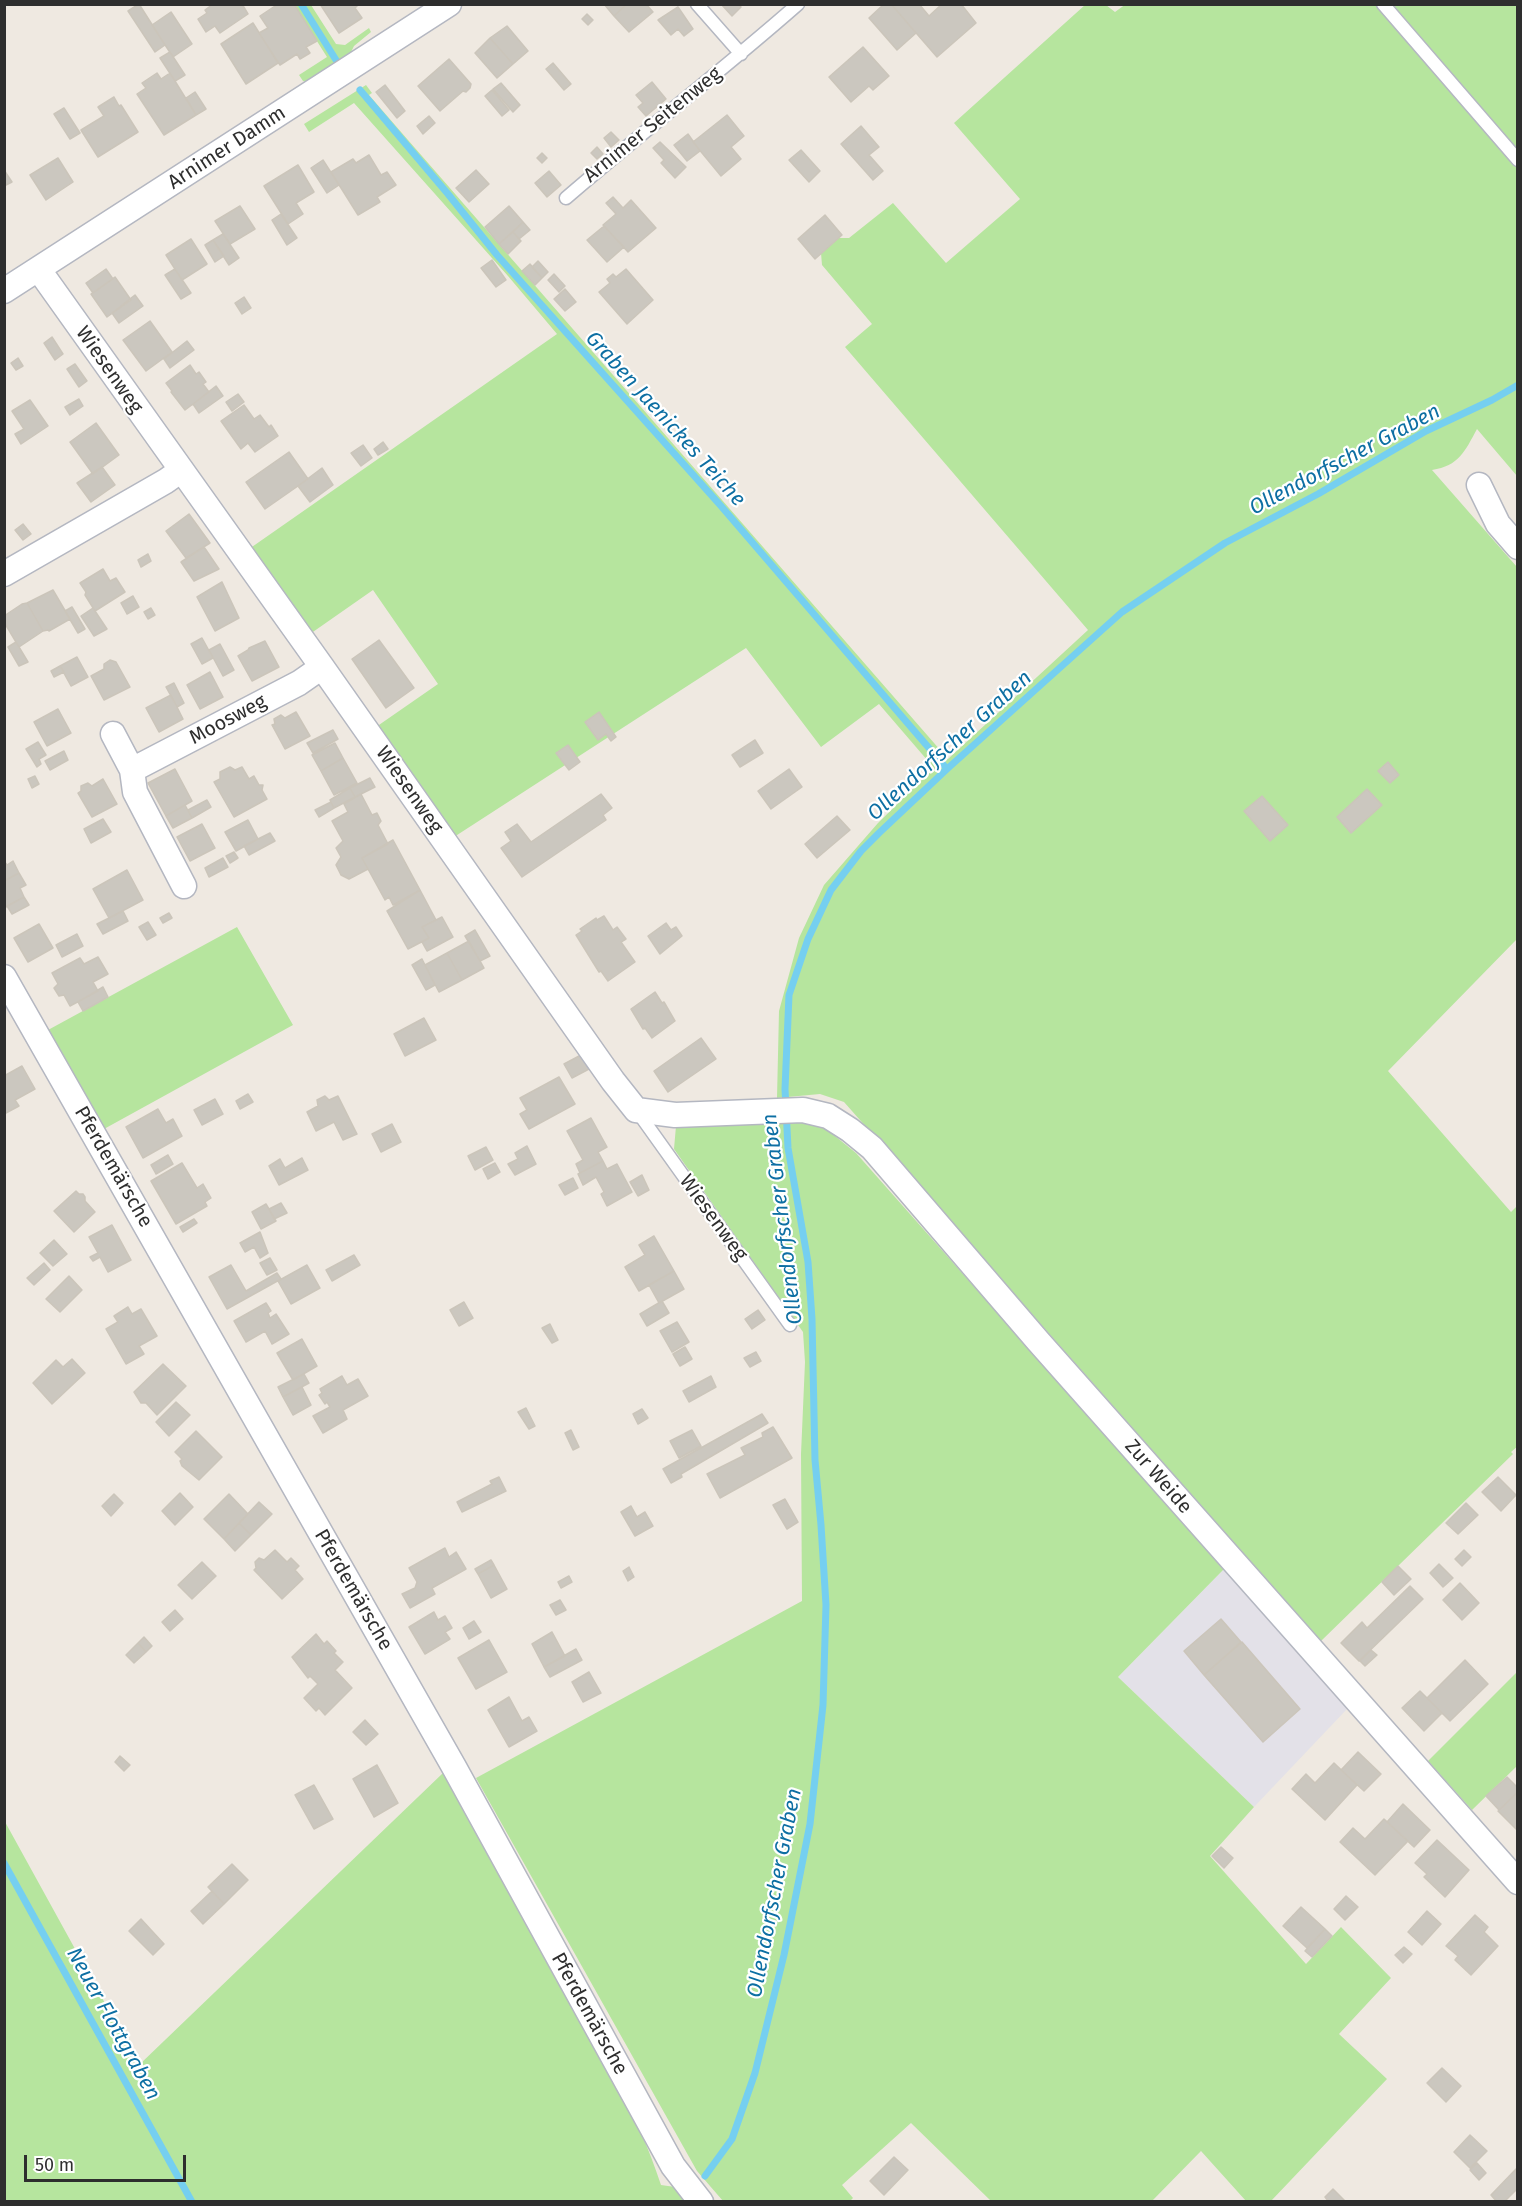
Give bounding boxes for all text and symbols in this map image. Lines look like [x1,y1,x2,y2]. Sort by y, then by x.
street label: Arnimer Seitenweg [579,62,727,188]
street label: Arnimer Damm [164,101,290,195]
street label: Wiesenweg [70,322,148,418]
water label: Graben Jaenickes Teiche [580,326,750,512]
water label: Ollendorfscher Graben [1245,399,1445,521]
water label: Ollendorfscher Graben [863,666,1037,826]
street label: Moosweg [185,690,271,750]
street label: Wiesenweg [370,742,448,838]
street label: Pferdemärsche [69,1102,157,1232]
water label: Ollendorfscher Graben [758,1112,808,1326]
street label: Wiesenweg [674,1170,752,1266]
street label: Zur Weide [1119,1435,1197,1519]
street label: Pferdemärsche [309,1525,397,1655]
water label: Ollendorfscher Graben [742,1786,808,2000]
water label: Neuer Flottgraben [61,1943,165,2105]
street label: Pferdemärsche [546,1949,632,2079]
scale bar [27,2143,189,2181]
text: 50 m [35,2154,74,2176]

